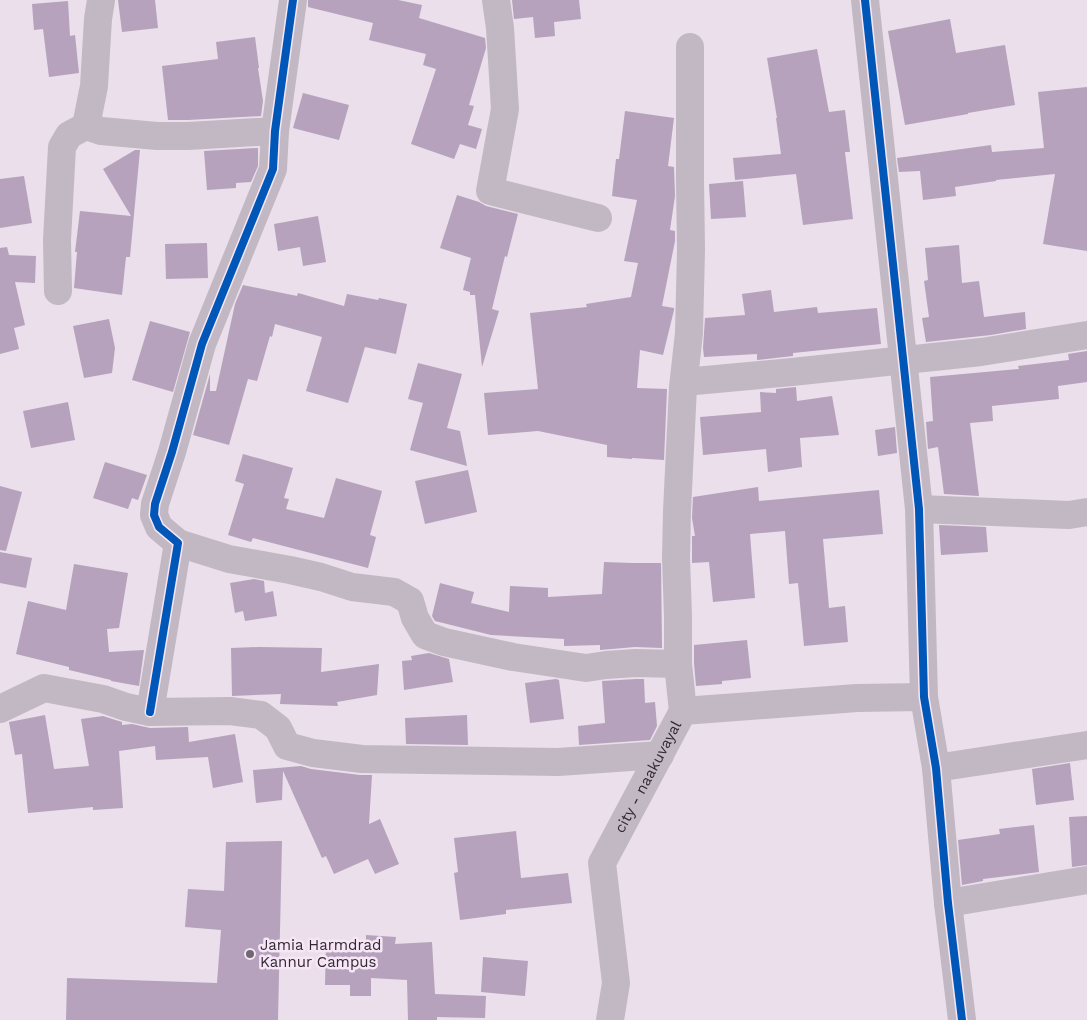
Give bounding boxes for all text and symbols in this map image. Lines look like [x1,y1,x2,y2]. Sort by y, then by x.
street label: city - naakuvayal [611,717,685,836]
place label: Jamia Harmdrad Kannur Campus [260,936,381,971]
marker: Jamia Harmdrad Kannur Campus [244,948,256,960]

